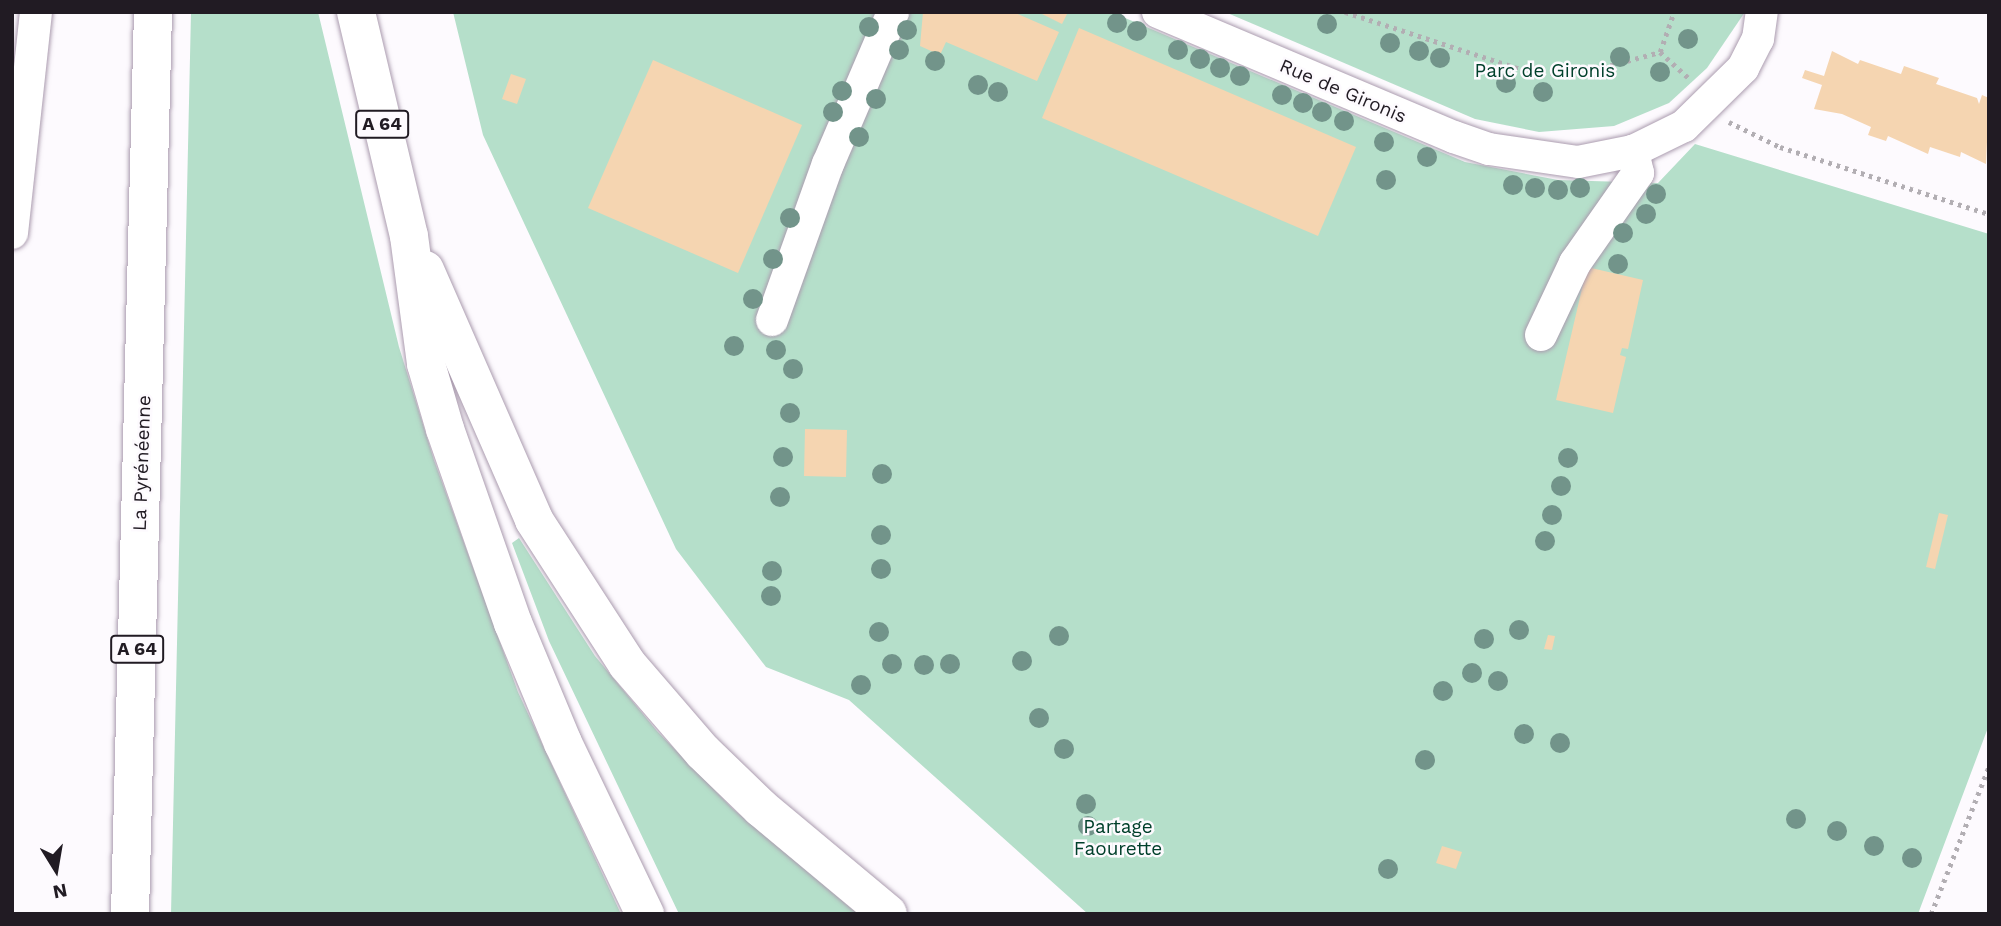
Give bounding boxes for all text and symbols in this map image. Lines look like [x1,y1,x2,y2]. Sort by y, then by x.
street label: Rue de Gironis [1276,54,1410,128]
park label: Parc de Gironis [1475,60,1615,82]
road number: A 64 [354,110,410,139]
street label: La Pyrénéenne [128,394,156,532]
road number: A 64 [109,634,165,664]
park label: Partage Faourette [1074,816,1162,860]
north arrow [21,835,91,905]
text: N [51,878,69,904]

